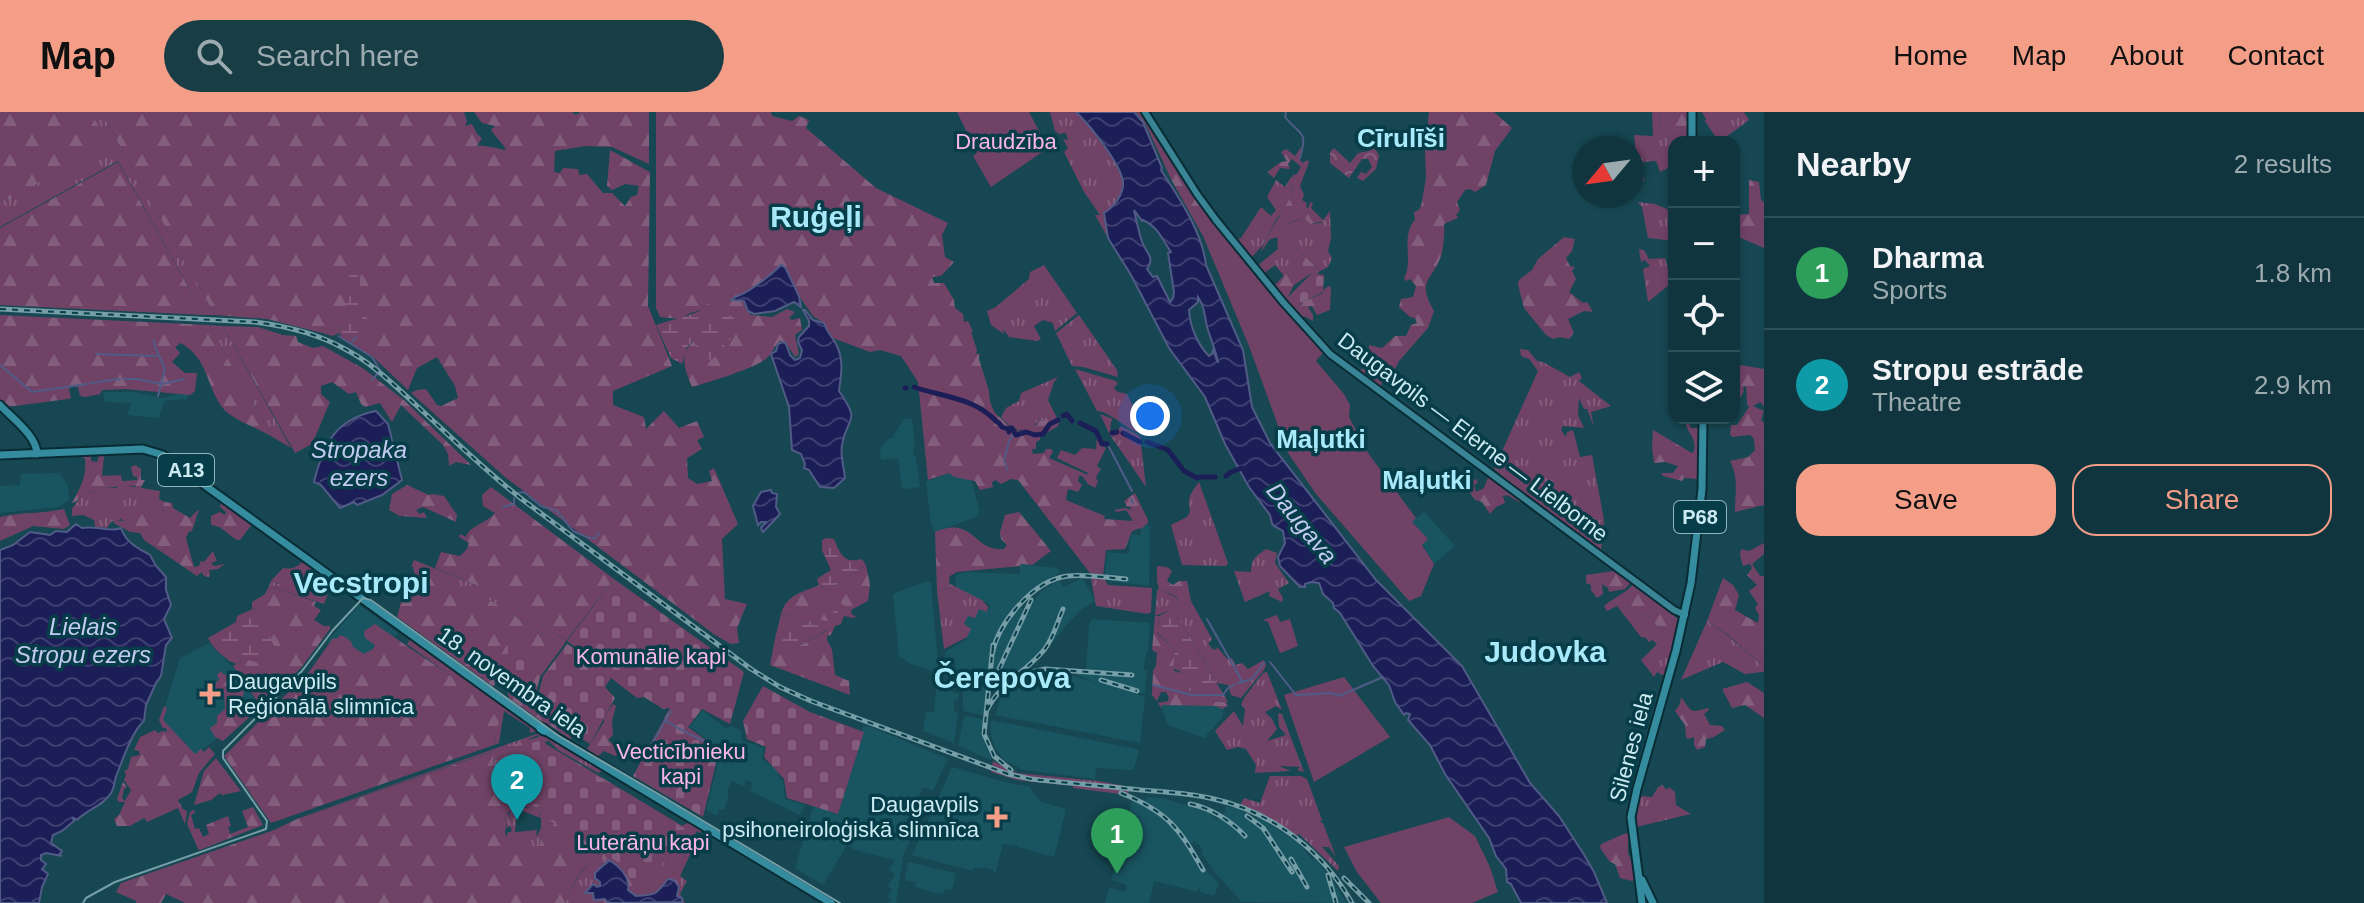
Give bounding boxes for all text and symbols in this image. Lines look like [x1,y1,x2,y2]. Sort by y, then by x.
search box [164,20,724,92]
icon: search [192,34,236,78]
text: Map [40,35,116,77]
text: Search here [256,39,419,72]
text: Home [1893,40,1968,71]
text: Map [2012,40,2066,71]
text: About [2110,40,2184,71]
text: Contact [2228,40,2324,71]
district label: Cīrulīši [1357,123,1445,153]
park label: Draudzība [955,129,1058,154]
north arrow [1572,136,1644,208]
map controls [1668,136,1740,424]
button: + [1668,136,1740,208]
text: Nearby [1796,145,1911,183]
text: 2 results [2234,149,2332,179]
district label: Ruģeļi [770,200,862,233]
button: − [1668,208,1740,280]
text: Dharma [1872,241,1984,274]
text: 1 [1815,258,1829,288]
text: 1.8 km [2254,258,2332,288]
text: Sports [1872,275,1947,305]
button: locate [1668,280,1740,352]
street label: Daugavpils — Elerne — Lielborne [1333,327,1613,547]
button: layers [1668,352,1740,424]
text: Stropu estrāde [1872,353,2084,386]
text: 2 [1815,370,1829,400]
text: 2.9 km [2254,370,2332,400]
text: Theatre [1872,387,1962,417]
your location [1130,396,1170,436]
district label: Maļutki [1276,424,1366,454]
water label: Stropaka ezers [311,436,407,491]
road number: A13 [158,454,214,486]
button: Save [1796,464,2056,536]
button: Share [2072,464,2332,536]
district label: Maļutki [1382,465,1472,495]
water label: Daugava [1261,477,1343,569]
road number: P68 [1674,501,1726,533]
district label: Vecstropi [293,566,429,599]
water label: Lielais Stropu ezers [15,613,151,668]
street label: 18. novembra iela [433,622,591,743]
district label: Judovka [1484,635,1606,668]
park label: Komunālie kapi [576,644,726,669]
district label: Čerepova [934,661,1071,694]
place label: Daugavpils Reģionālā slimnīca [228,669,415,719]
marker: Daugavpils Reģionālā slimnīca [199,683,221,705]
street label: Silenes iela [1604,689,1658,805]
park label: Vecticībnieku kapi [616,739,746,789]
pin: 2 [491,754,543,820]
place label: Daugavpils psihoneiroloģiskā slimnīca [722,792,980,842]
marker: Daugavpils psihoneiroloģiskā slimnīca [986,806,1008,828]
pin: 1 [1091,808,1143,874]
park label: Luterāņu kapi [576,830,710,855]

